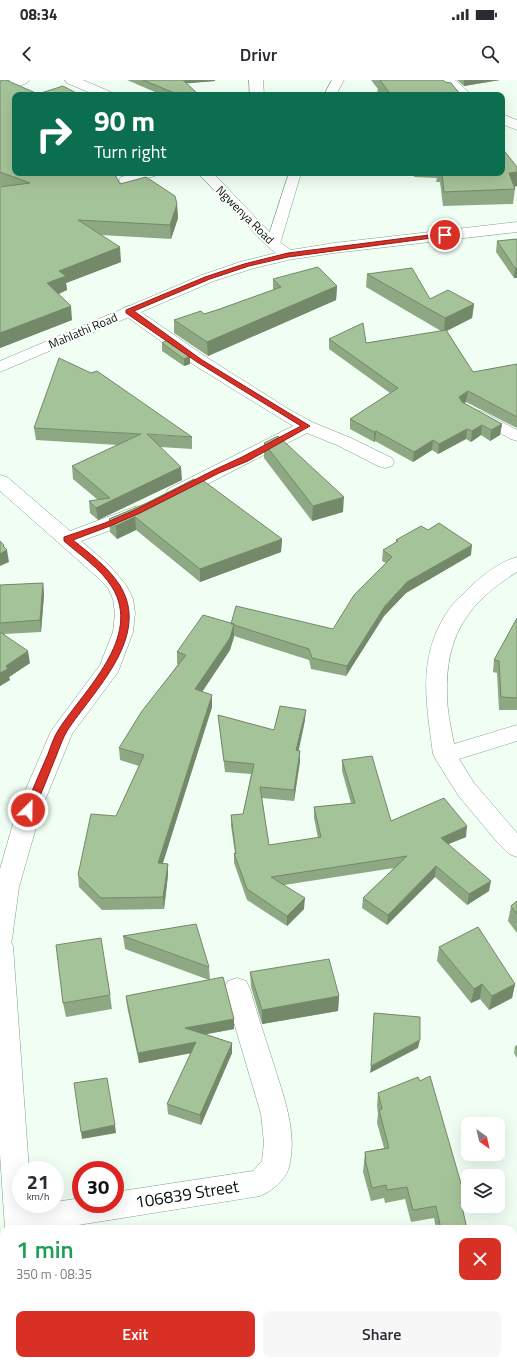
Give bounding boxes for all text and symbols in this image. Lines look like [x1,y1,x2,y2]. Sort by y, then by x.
text: 08:34 [20,3,57,26]
text: Drivr [240,41,277,68]
icon: back [16,43,38,65]
icon: search [479,43,501,65]
text: 90 m [94,99,155,142]
icon: right [28,108,80,160]
text: Turn right [94,138,167,165]
street label: Ngwenya Road [212,181,279,248]
pin [428,218,462,252]
icon: arrive [434,224,456,246]
street label: Mahlathi Road [45,307,120,354]
position arrow [7,789,49,831]
north arrow [461,1117,505,1161]
map controls [461,1117,505,1213]
speed limit sign: 30 [72,1161,124,1213]
text: 21 [27,1166,49,1197]
button: layers [461,1169,505,1213]
street label: 106839 Street [133,1173,241,1215]
text: km/h [27,1189,49,1204]
text: 1 min [16,1231,74,1267]
button: close [459,1238,501,1280]
text: 350 m · 08:35 [16,1264,92,1284]
button: Exit [16,1311,255,1357]
button: Share [263,1311,501,1357]

